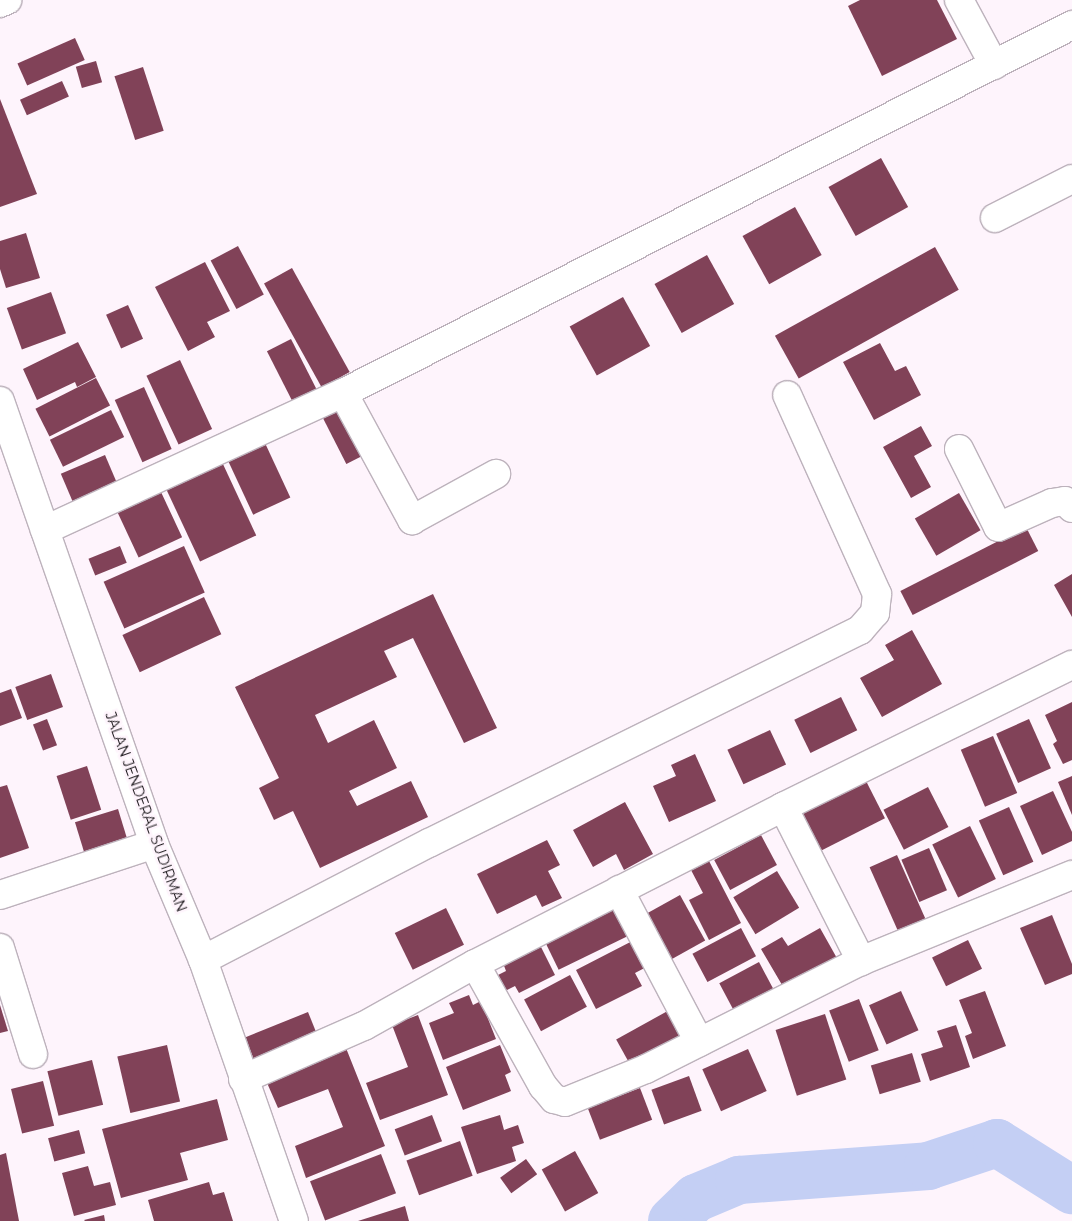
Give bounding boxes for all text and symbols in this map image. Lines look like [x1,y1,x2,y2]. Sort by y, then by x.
street label: JALAN JENDERAL SUDIRMAN [102,710,190,914]

